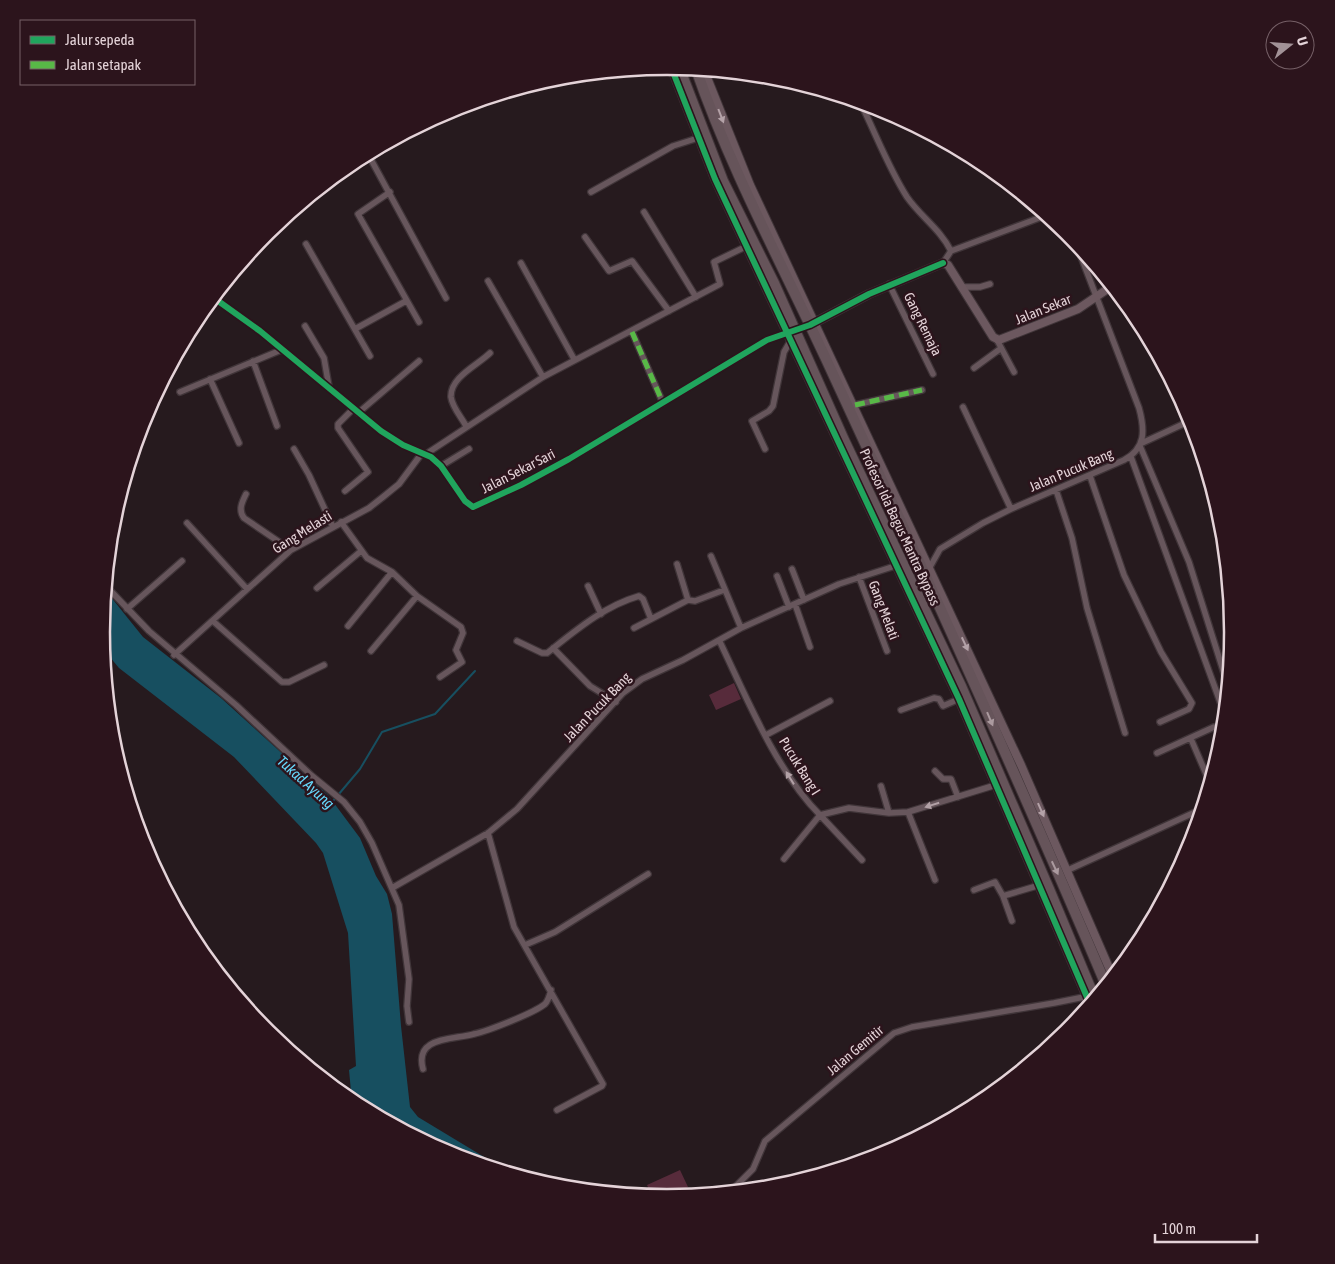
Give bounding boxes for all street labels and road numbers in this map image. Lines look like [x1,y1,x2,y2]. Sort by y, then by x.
street label: Gang Remaja [901,290,945,358]
street label: Jalan Sekar [1013,290,1074,327]
street label: Jalan Pucuk Bang [1027,445,1115,495]
street label: Jalan Sekar Sari [478,446,558,496]
street label: Profesor Ida Bagus Mantra Bypass [857,446,943,608]
street label: Gang Melasti [269,508,335,556]
street label: Gang Melati [865,578,903,642]
street label: Jalan Pucuk Bang [560,669,634,745]
street label: Pucuk Bang I [776,734,824,798]
street label: Jalan Gemitir [824,1021,887,1078]

